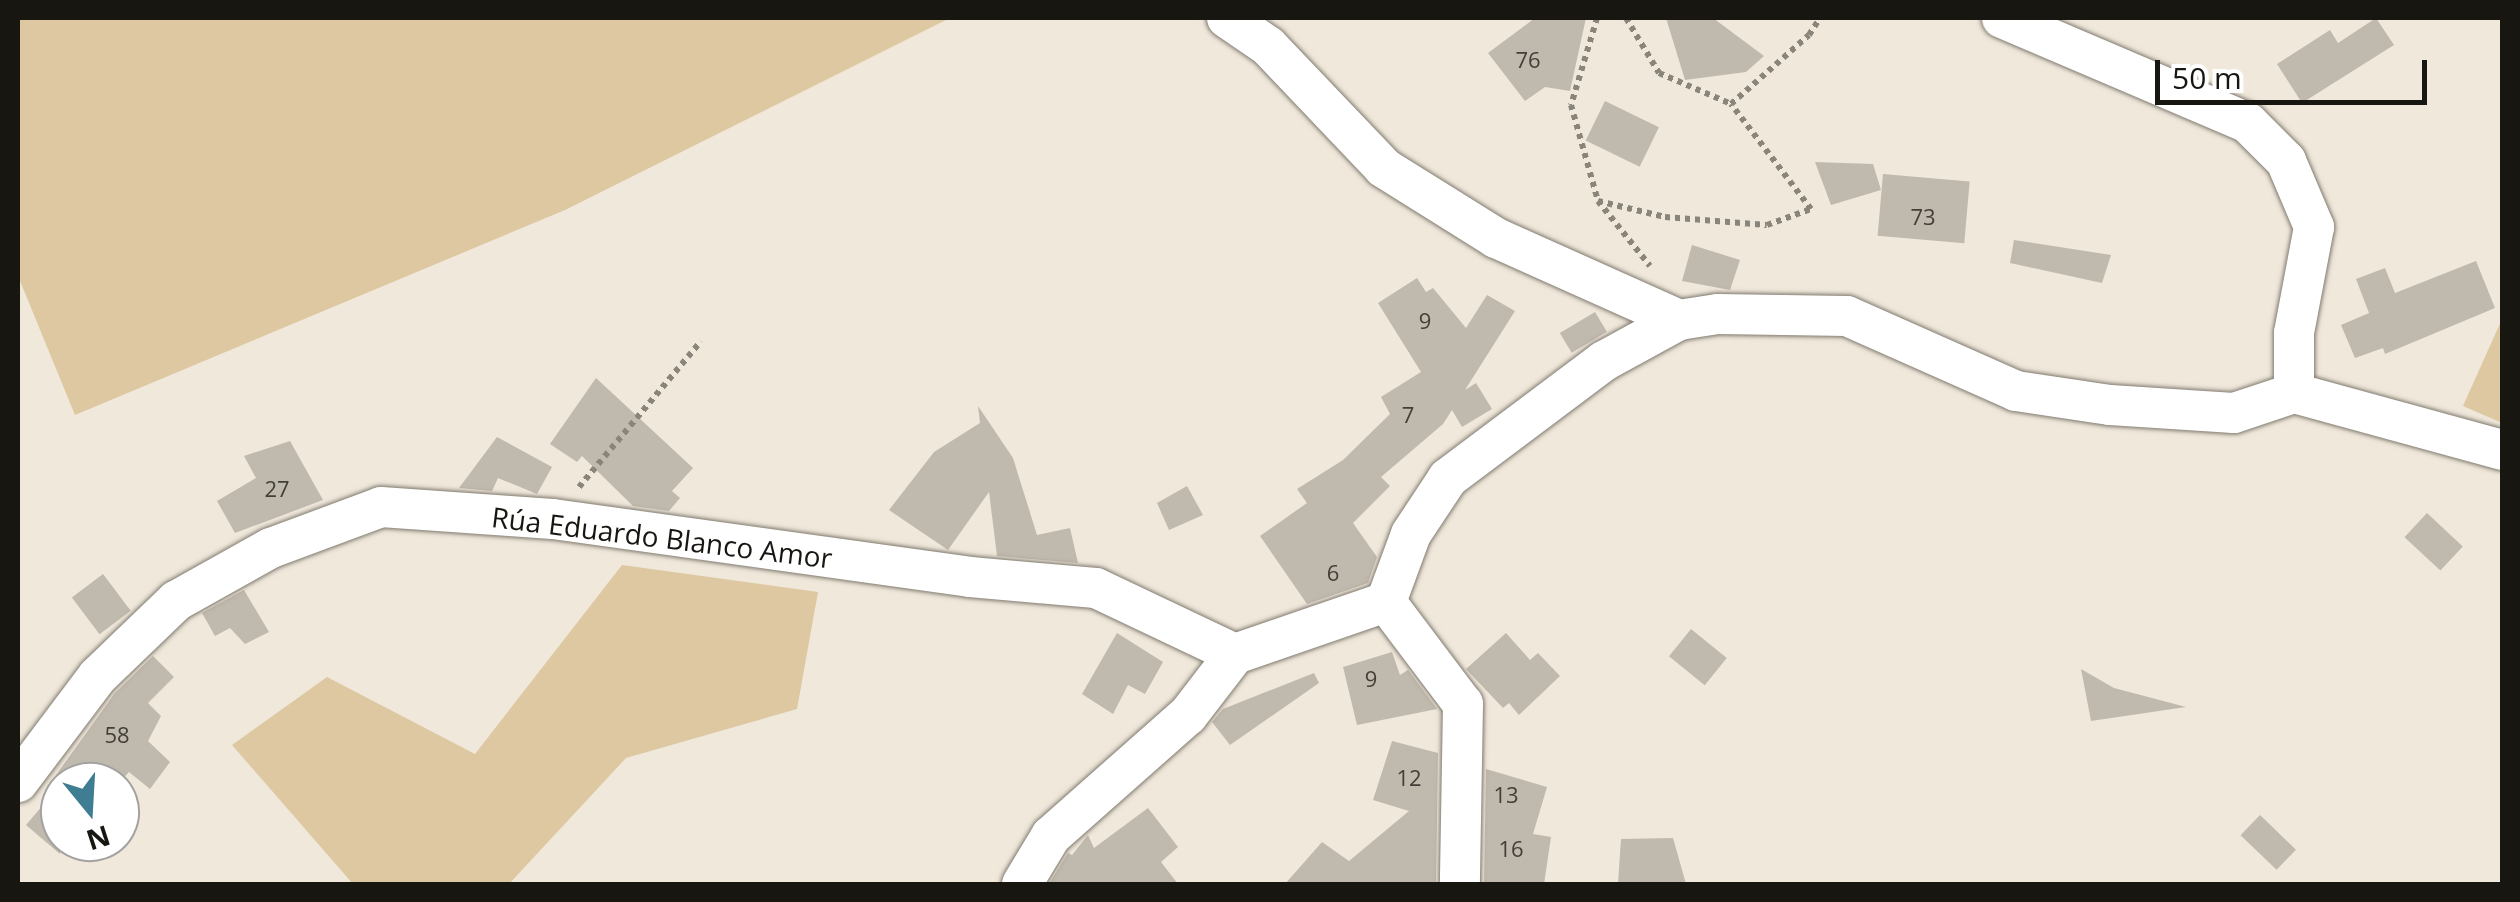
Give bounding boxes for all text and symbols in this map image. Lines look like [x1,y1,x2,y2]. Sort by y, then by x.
scale bar [2160,40,2432,102]
house number: 76 [1515,47,1541,73]
text: 50 m [2172,57,2242,98]
house number: 73 [1910,204,1936,230]
house number: 9 [1419,308,1431,334]
house number: 7 [1402,402,1414,428]
house number: 27 [264,476,290,502]
street label: Rúa Eduardo Blanco Amor [490,499,834,575]
house number: 6 [1327,560,1339,586]
house number: 9 [1365,666,1377,692]
house number: 58 [104,722,130,748]
north arrow [40,762,140,862]
house number: 12 [1396,765,1422,791]
house number: 13 [1493,782,1519,808]
text: N [82,817,115,860]
house number: 16 [1498,836,1524,862]

